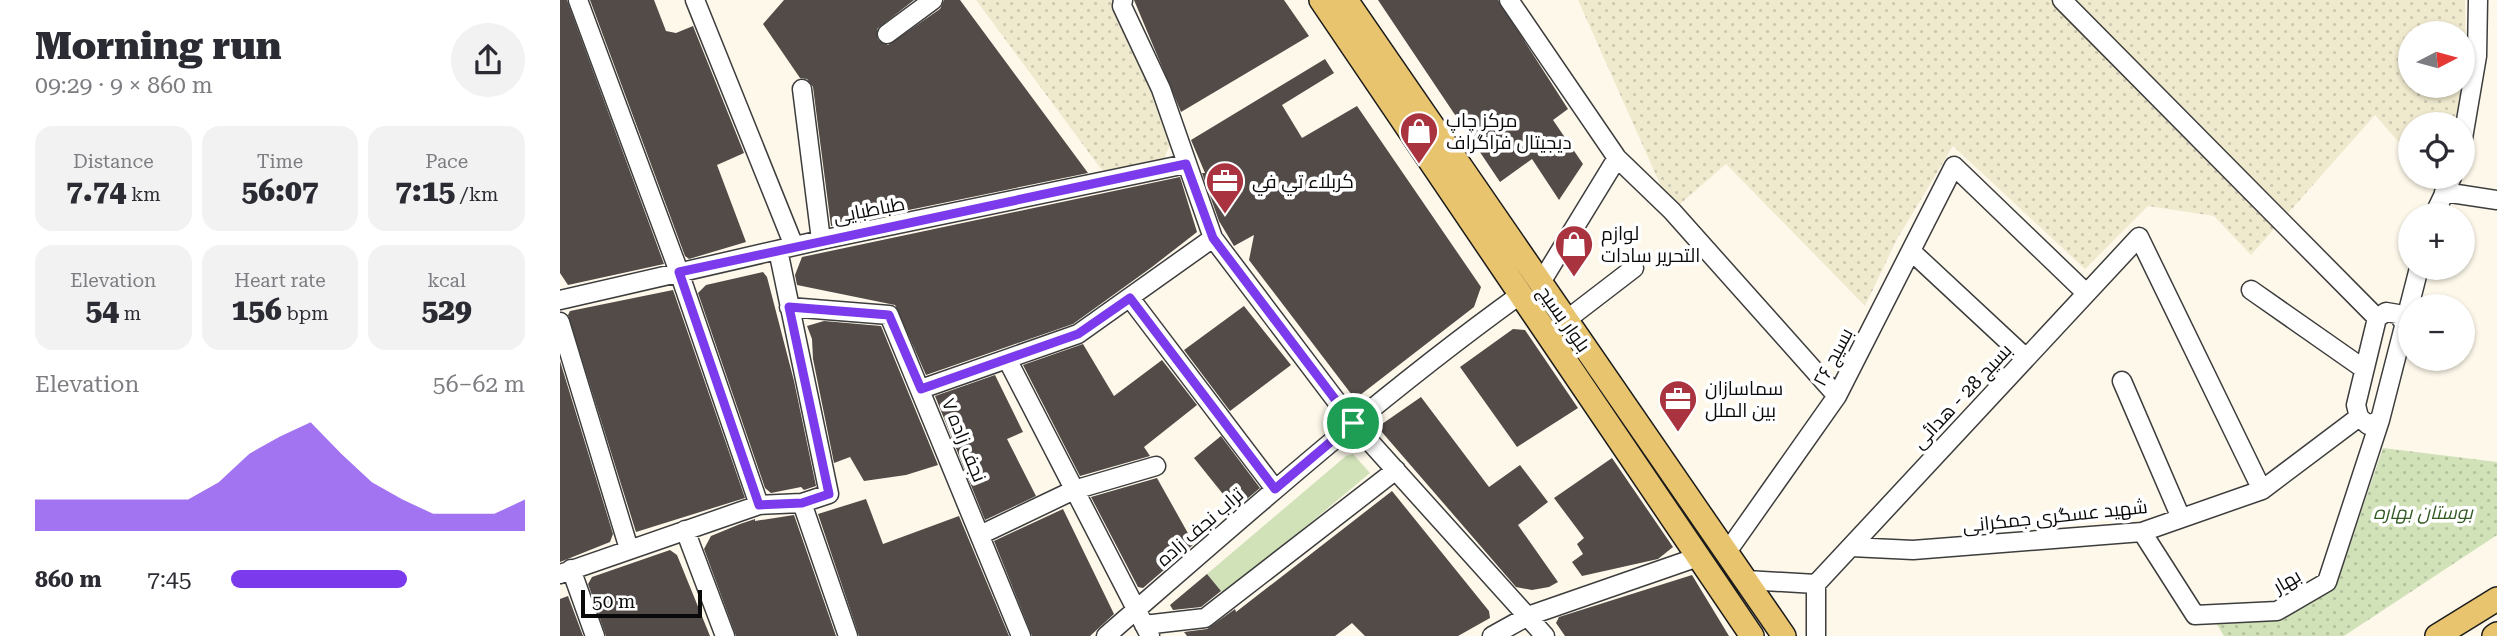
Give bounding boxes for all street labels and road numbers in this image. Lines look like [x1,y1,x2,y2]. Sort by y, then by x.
street label: طباطبایی [831,192,907,228]
street label: بلوار بسیج [1531,281,1595,358]
street label: بسیج ۲۶ [1808,324,1860,391]
street label: بسیج 28 - هدائی [1907,339,2018,455]
street label: نجف زاده ۷ [937,395,991,485]
street label: تراب نجف زاده [1152,483,1248,571]
street label: شهید عسگری جمکرانی [1961,495,2149,537]
street label: بهار [2268,564,2305,599]

